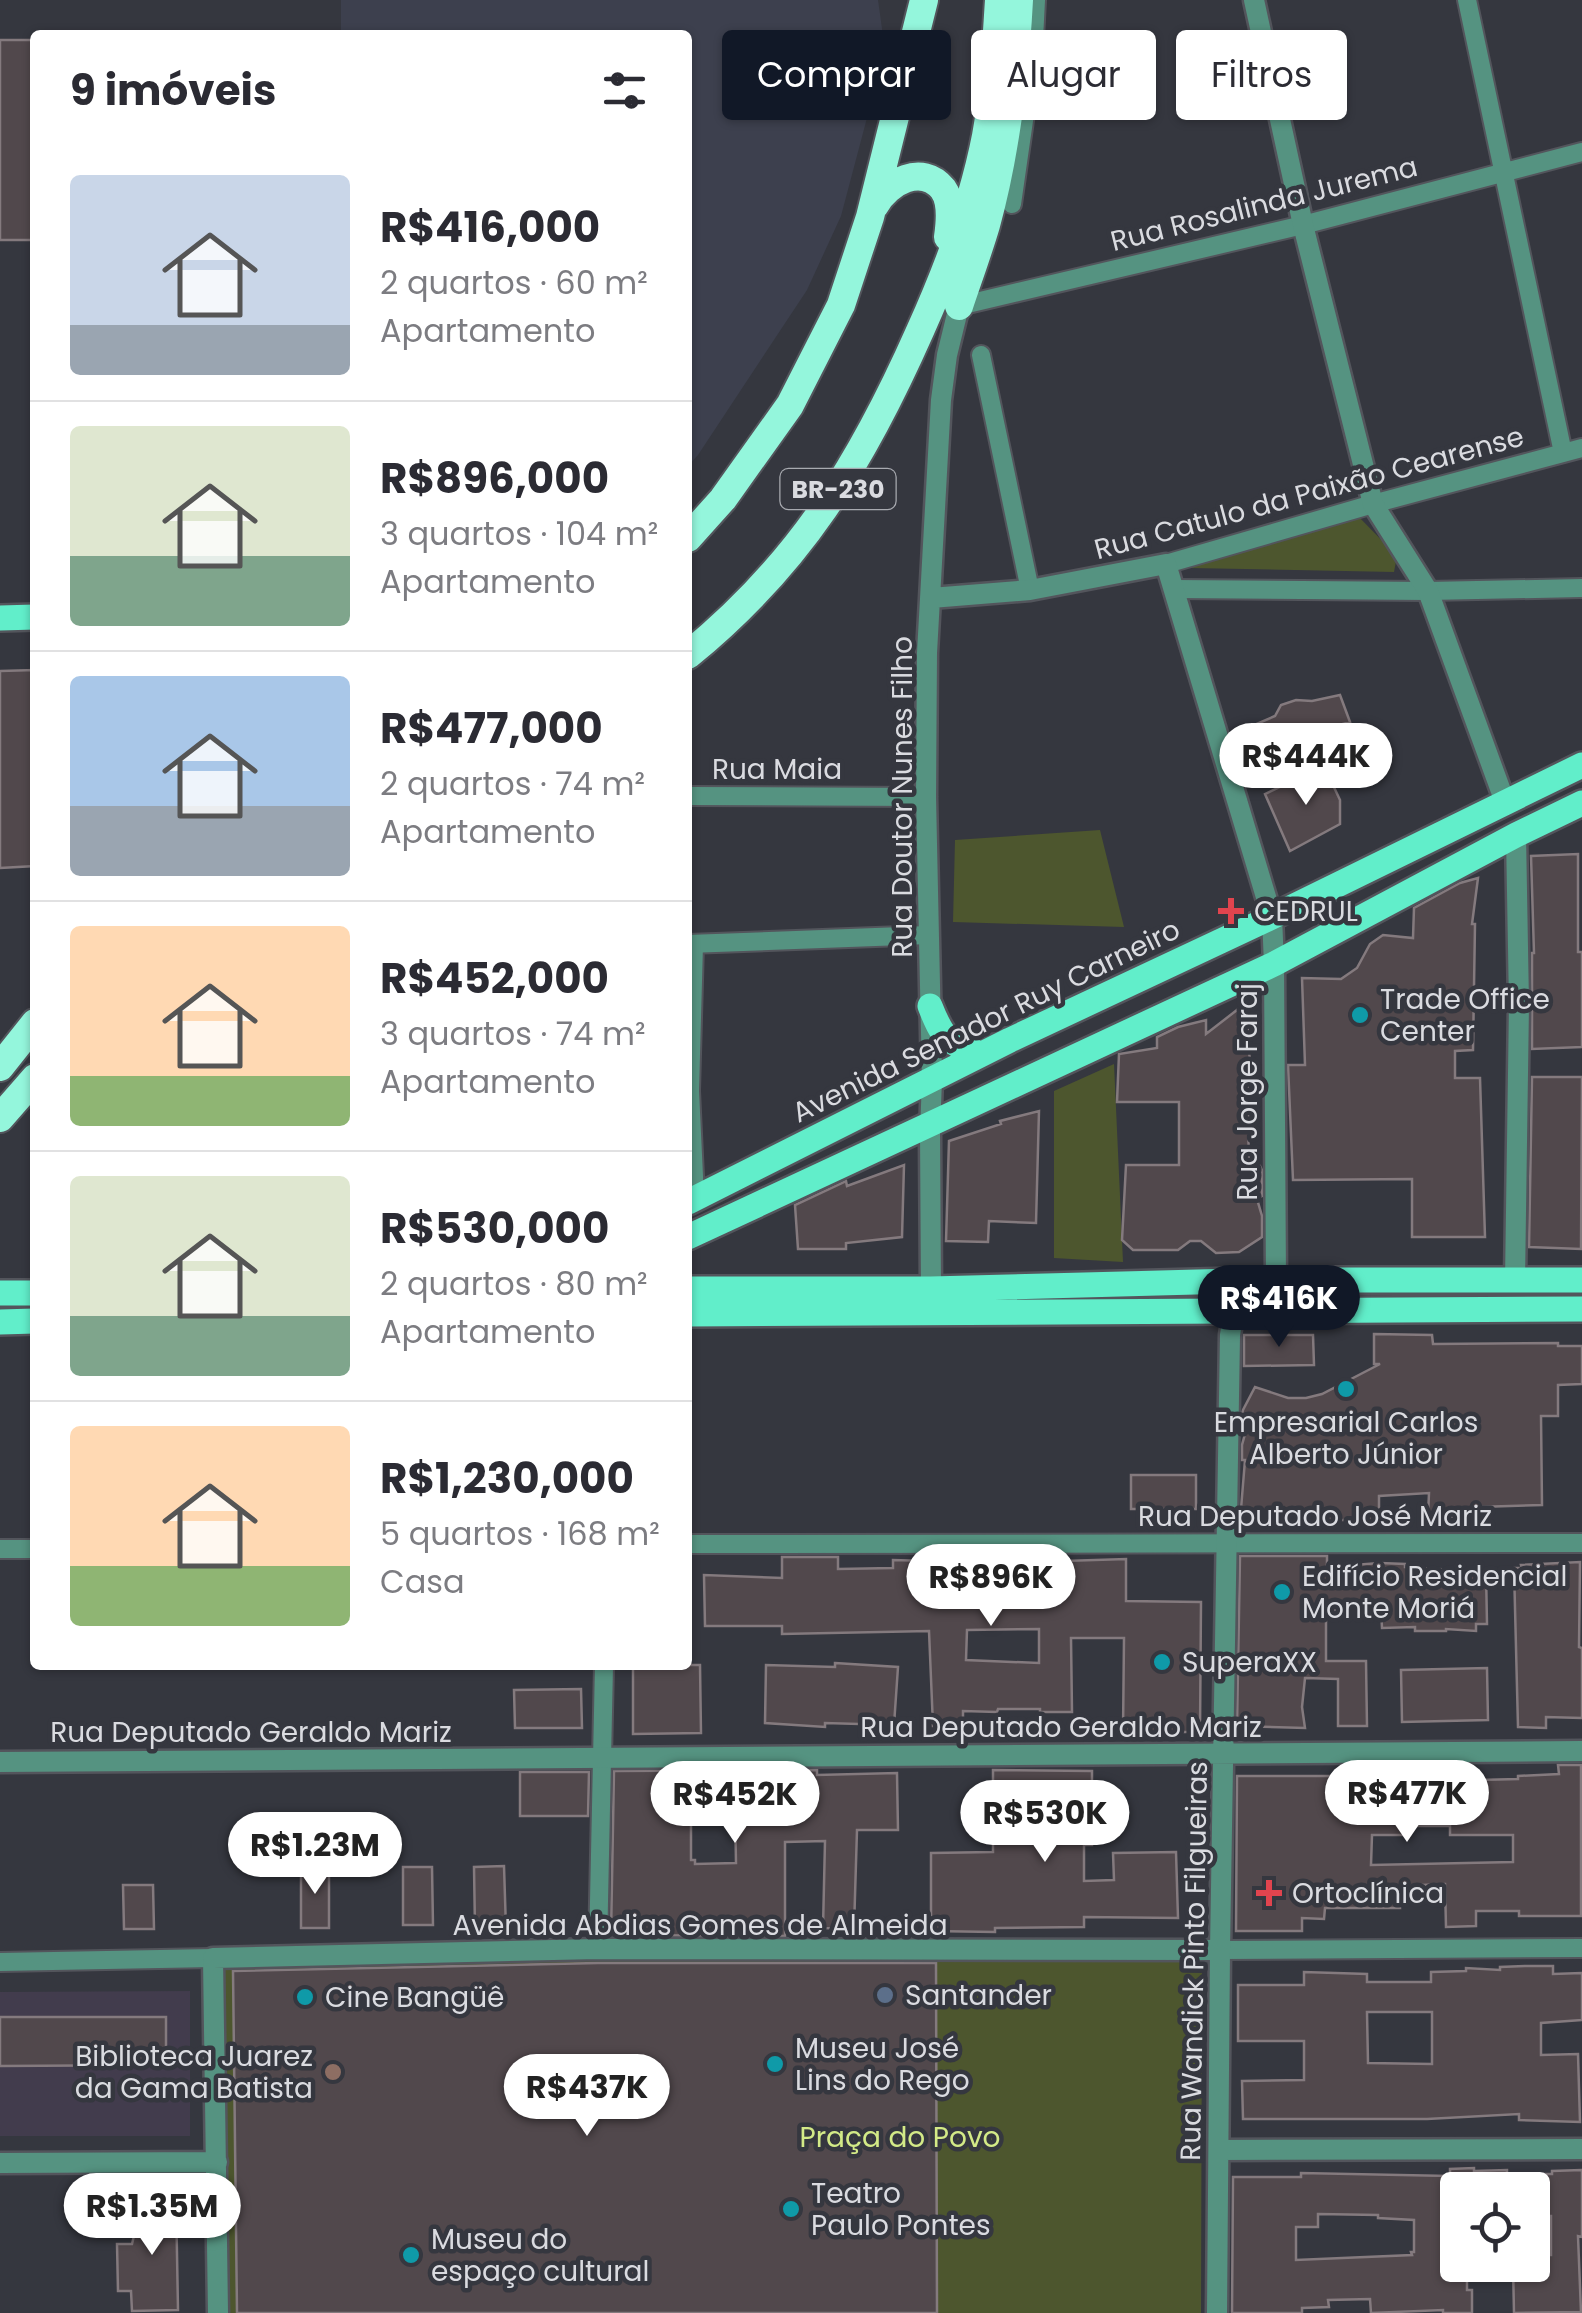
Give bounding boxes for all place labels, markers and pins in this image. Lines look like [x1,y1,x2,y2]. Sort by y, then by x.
pin: R$444K [1225,723,1387,808]
place label: CEDRUL [1254,892,1358,931]
marker: CEDRUL [1218,898,1244,924]
place label: Trade Office Center [1380,980,1550,1051]
marker: Trade Office Center [1349,1004,1371,1026]
pin: R$416K [1198,1265,1360,1350]
marker: Empresarial Carlos Alberto Júnior [1335,1378,1357,1400]
place label: Empresarial Carlos Alberto Júnior [1214,1403,1478,1474]
pin: R$896K [910,1544,1072,1629]
place label: Edifício Residencial Monte Moriá [1302,1557,1567,1628]
marker: Edifício Residencial Monte Moriá [1271,1581,1293,1603]
place label: SuperaXX [1182,1643,1317,1682]
marker: SuperaXX [1151,1651,1173,1673]
pin: R$477K [1326,1760,1488,1845]
pin: R$452K [654,1761,816,1846]
pin: R$530K [964,1780,1126,1865]
pin: R$1.23M [223,1812,407,1897]
place label: Ortoclínica [1292,1874,1444,1913]
marker: Ortoclínica [1256,1880,1282,1906]
place label: Santander [905,1976,1052,2015]
place label: Cine Bangüê [325,1978,504,2017]
marker: Santander [874,1984,896,2006]
marker: Cine Bangüê [294,1986,316,2008]
place label: Museu José Lins do Rego [795,2029,970,2100]
place label: Biblioteca Juarez da Gama Batista [75,2037,313,2108]
marker: Museu José Lins do Rego [764,2053,786,2075]
pin: R$437K [506,2054,668,2139]
marker: Biblioteca Juarez da Gama Batista [322,2061,344,2083]
pin: R$1.35M [60,2173,244,2258]
place label: Teatro Paulo Pontes [811,2174,991,2245]
marker: Teatro Paulo Pontes [780,2198,802,2220]
place label: Museu do espaço cultural [431,2220,649,2291]
marker: Museu do espaço cultural [400,2244,422,2266]

